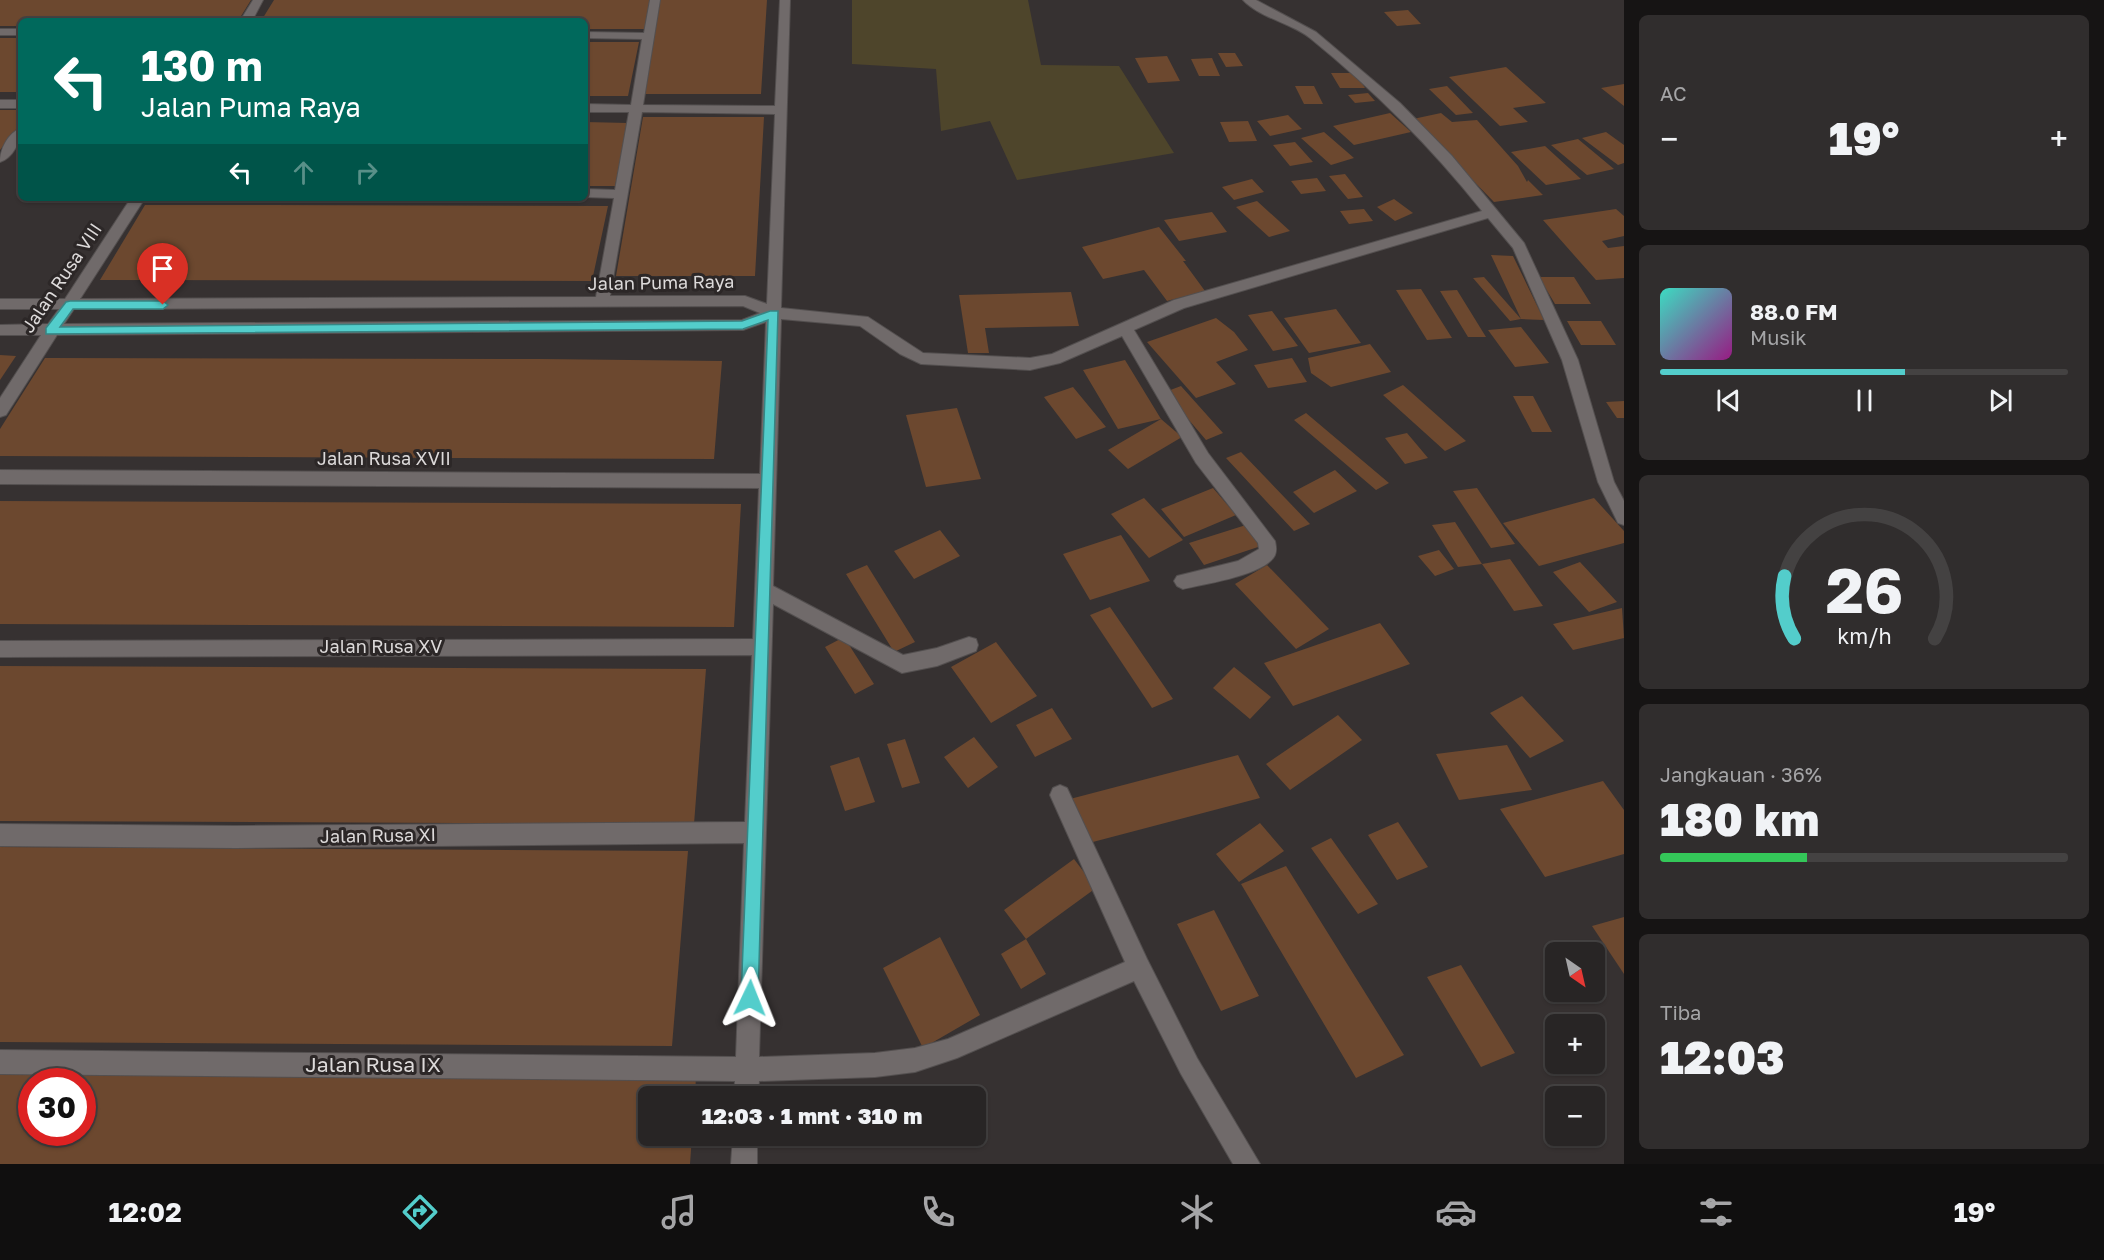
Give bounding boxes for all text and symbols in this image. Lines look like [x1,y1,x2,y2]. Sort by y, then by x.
text: 130 m [141,40,263,90]
icon: left [42,42,120,120]
text: AC [1660,81,1687,105]
text: Jalan Puma Raya [141,91,361,123]
text: 19° [1829,111,1899,165]
text: − [1660,119,1678,158]
text: + [2050,119,2068,158]
icon: left [224,156,257,189]
icon: ahead [287,156,320,189]
icon: right [350,156,383,189]
street label: Jalan Rusa VIII [16,218,106,337]
pin [137,243,188,305]
icon: arrive [146,252,179,285]
street label: Jalan Puma Raya [588,270,734,294]
text: 88.0 FM [1750,298,1838,325]
text: Musik [1750,325,1807,349]
icon: previous [1712,384,1745,417]
icon: pause [1848,384,1881,417]
icon: next [1984,384,2017,417]
street label: Jalan Rusa XVII [317,447,451,469]
text: 26 [1825,552,1903,627]
text: km/h [1837,623,1891,649]
street label: Jalan Rusa XV [320,635,442,657]
text: Jangkauan · 36% [1660,762,1822,786]
text: 180 km [1660,792,1819,846]
street label: Jalan Rusa XI [320,823,436,847]
north arrow [1545,942,1605,1002]
map controls [1545,942,1605,1146]
position arrow [718,966,782,1030]
text: Tiba [1660,1000,1701,1024]
button: + [1545,1014,1605,1074]
text: 12:03 [1660,1030,1785,1084]
street label: Jalan Rusa IX [305,1051,441,1077]
speed limit sign: 30 [18,1068,96,1146]
button: − [1545,1086,1605,1146]
text: 12:03 · 1 mnt · 310 m [702,1102,922,1129]
icon: directions [399,1191,441,1233]
icon: music [658,1191,700,1233]
icon: phone [917,1191,959,1233]
icon: climate [1176,1191,1218,1233]
icon: car [1435,1191,1477,1233]
icon: filters [1695,1191,1737,1233]
text: 12:02 [109,1196,182,1228]
text: 19° [1954,1196,1995,1228]

